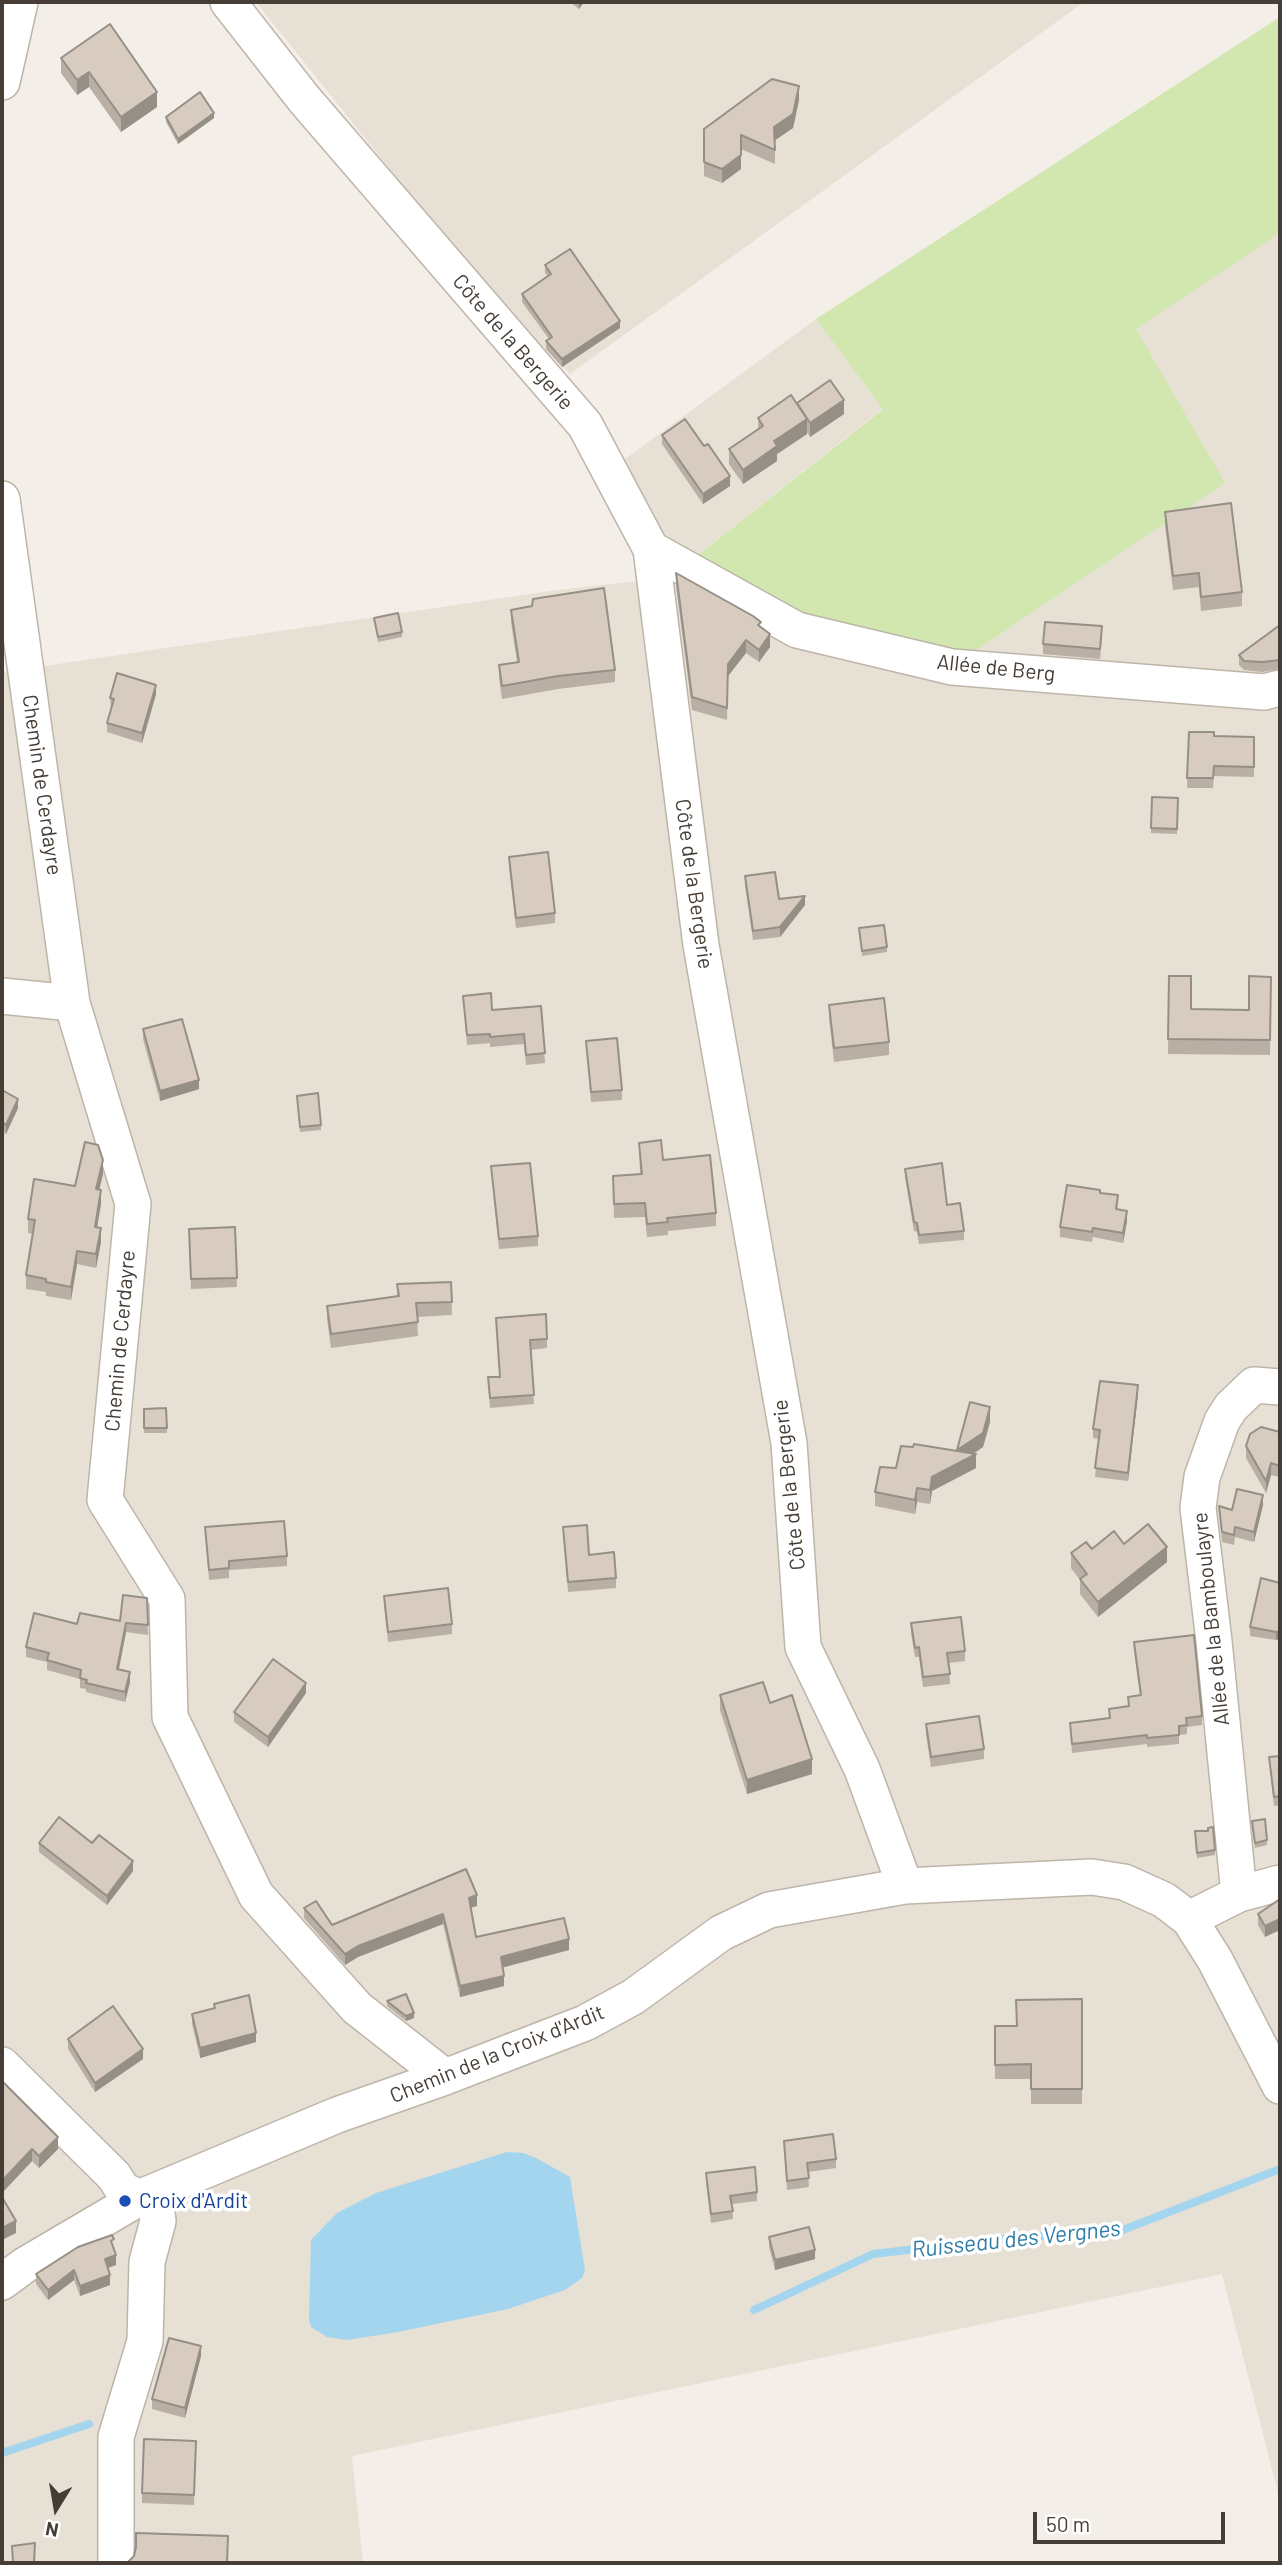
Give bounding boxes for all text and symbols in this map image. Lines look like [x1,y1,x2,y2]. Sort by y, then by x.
street label: Côte de la Bergerie [447,269,579,415]
street label: Allée de Berg [936,649,1056,687]
street label: Chemin de Cerdayre [17,693,67,877]
street label: Côte de la Bergerie [670,797,718,971]
street label: Chemin de Cerdayre [100,1249,140,1433]
street label: Côte de la Bergerie [768,1398,810,1572]
street label: Allée de la Bamboulayre [1187,1511,1235,1727]
street label: Chemin de la Croix d'Ardit [386,1999,608,2109]
place label: Croix d'Ardit [139,2188,248,2214]
marker: Croix d'Ardit [117,2193,133,2209]
water label: Ruisseau des Vergnes [910,2214,1122,2264]
north arrow [21,2474,91,2544]
scale bar [1037,2498,1230,2542]
text: 50 m [1046,2511,1090,2536]
text: N [44,2518,60,2543]

